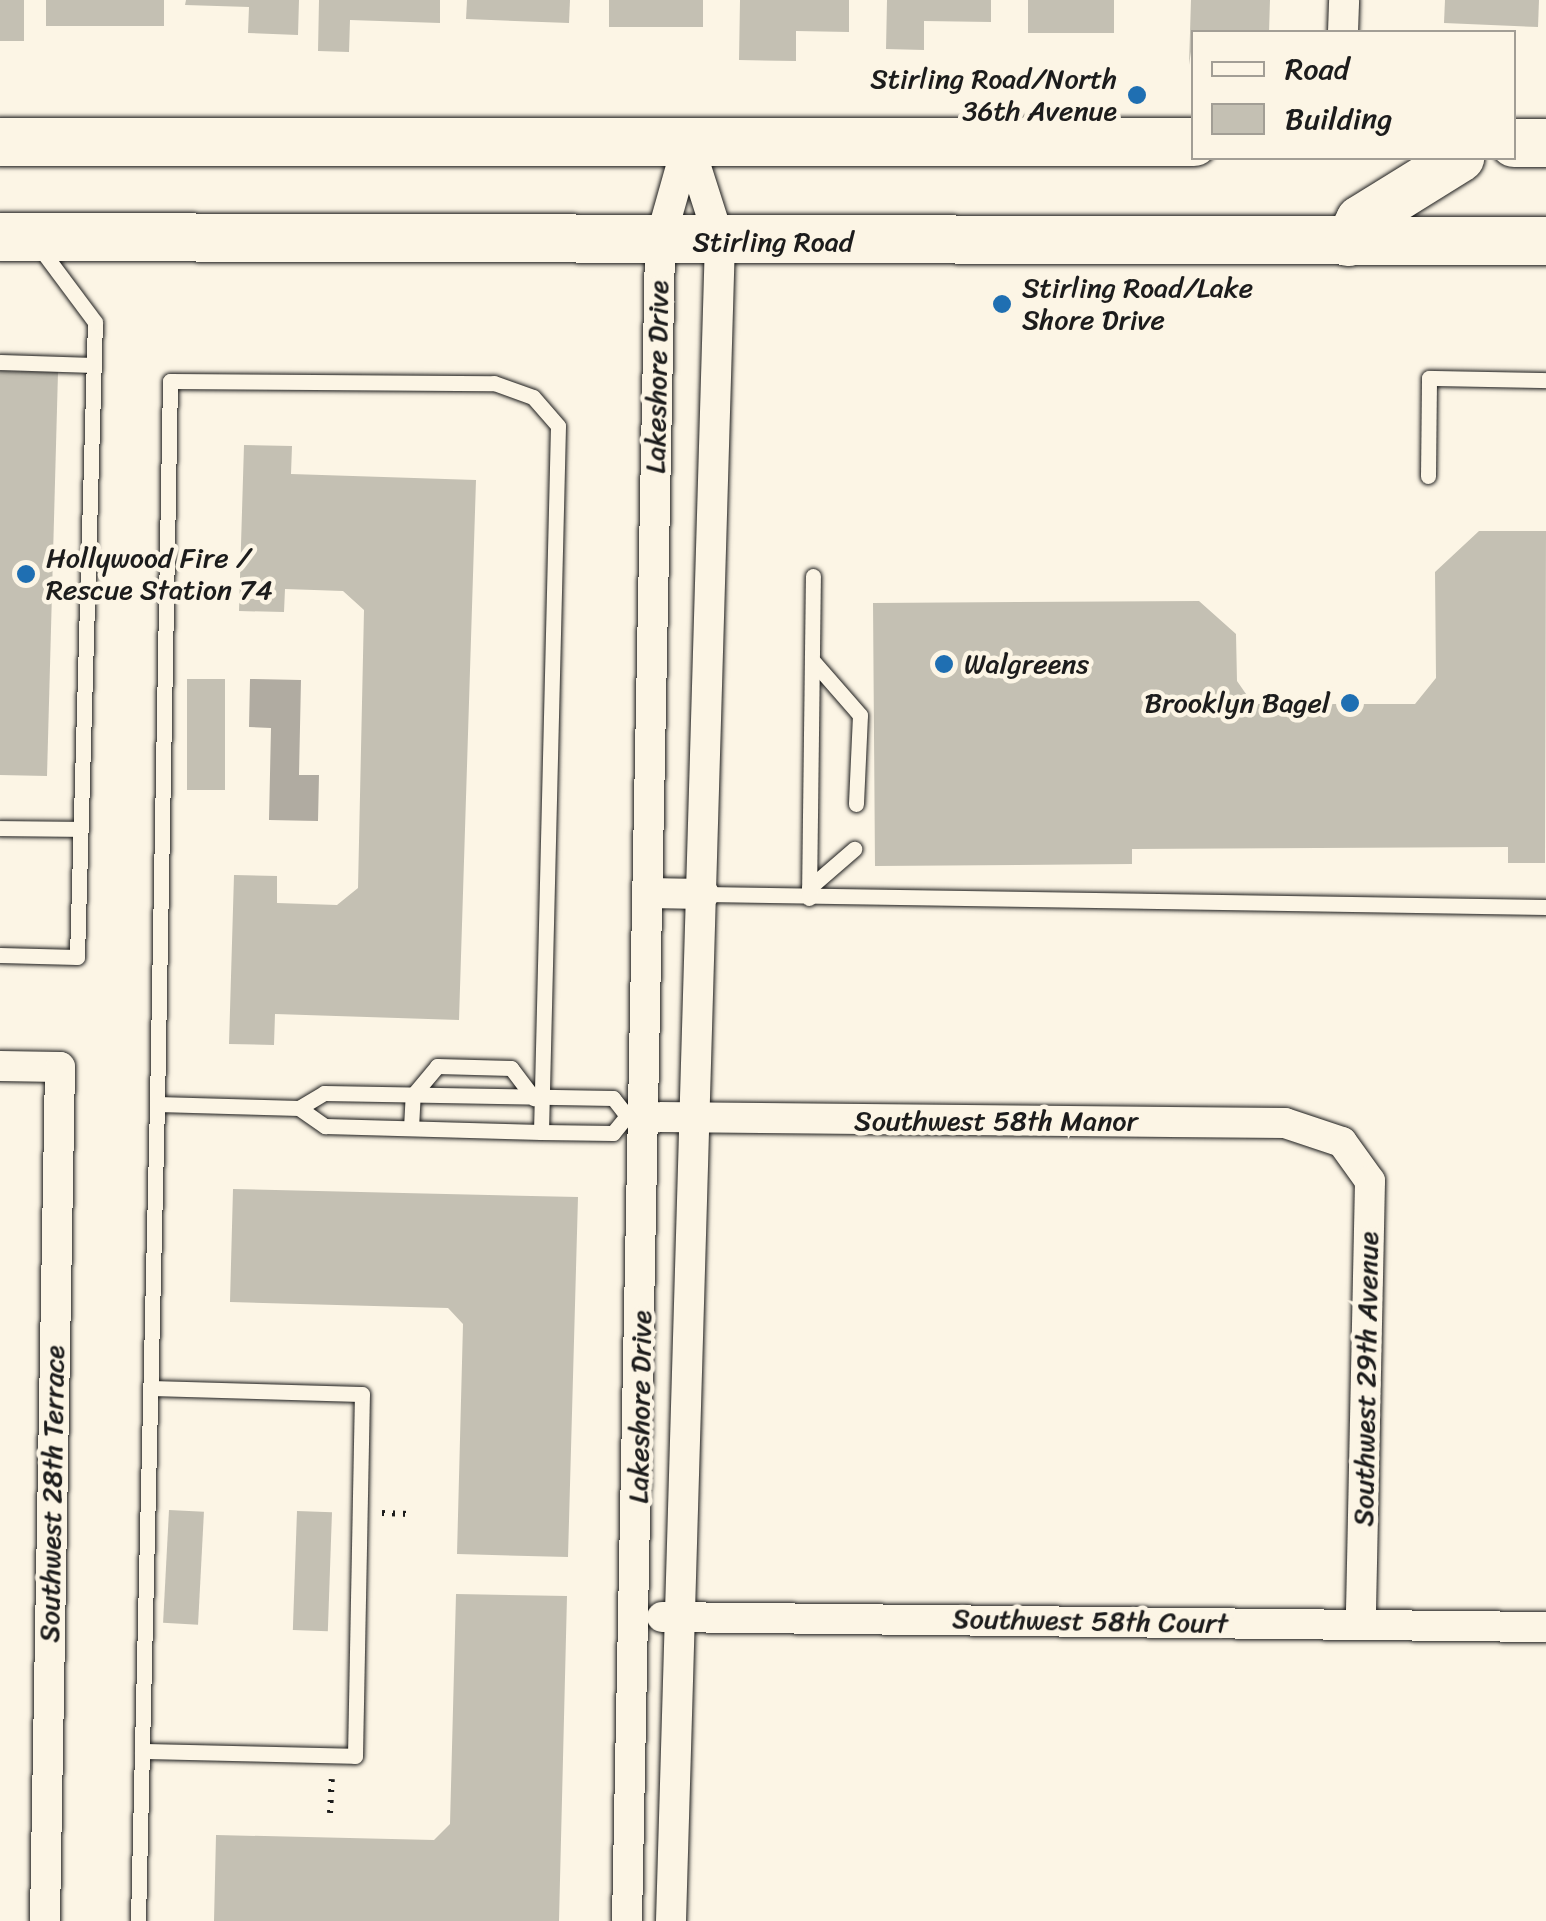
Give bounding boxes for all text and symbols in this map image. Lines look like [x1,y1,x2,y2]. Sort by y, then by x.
legend [1191,30,1516,160]
text: Road [1285,42,1349,96]
place label: Stirling Road/North 36th Avenue [870,62,1117,128]
marker: Stirling Road/North 36th Avenue [1126,84,1148,106]
text: Building [1285,92,1392,146]
street label: Stirling Road [692,225,854,259]
place label: Stirling Road/Lake Shore Drive [1022,271,1253,337]
street label: Lakeshore Drive [639,280,675,474]
marker: Stirling Road/Lake Shore Drive [991,293,1013,315]
place label: Hollywood Fire / Rescue Station 74 [46,541,274,607]
marker: Hollywood Fire / Rescue Station 74 [15,563,37,585]
place label: Walgreens [964,647,1089,681]
marker: Walgreens [933,653,955,675]
place label: Brooklyn Bagel [1144,686,1330,720]
marker: Brooklyn Bagel [1339,692,1361,714]
street label: Southwest 58th Manor [854,1104,1138,1138]
street label: Southwest 29th Avenue [1347,1231,1385,1527]
street label: Lakeshore Drive [622,1310,658,1504]
street label: Southwest 28th Terrace [33,1345,71,1643]
street label: Southwest 58th Court [951,1602,1229,1640]

